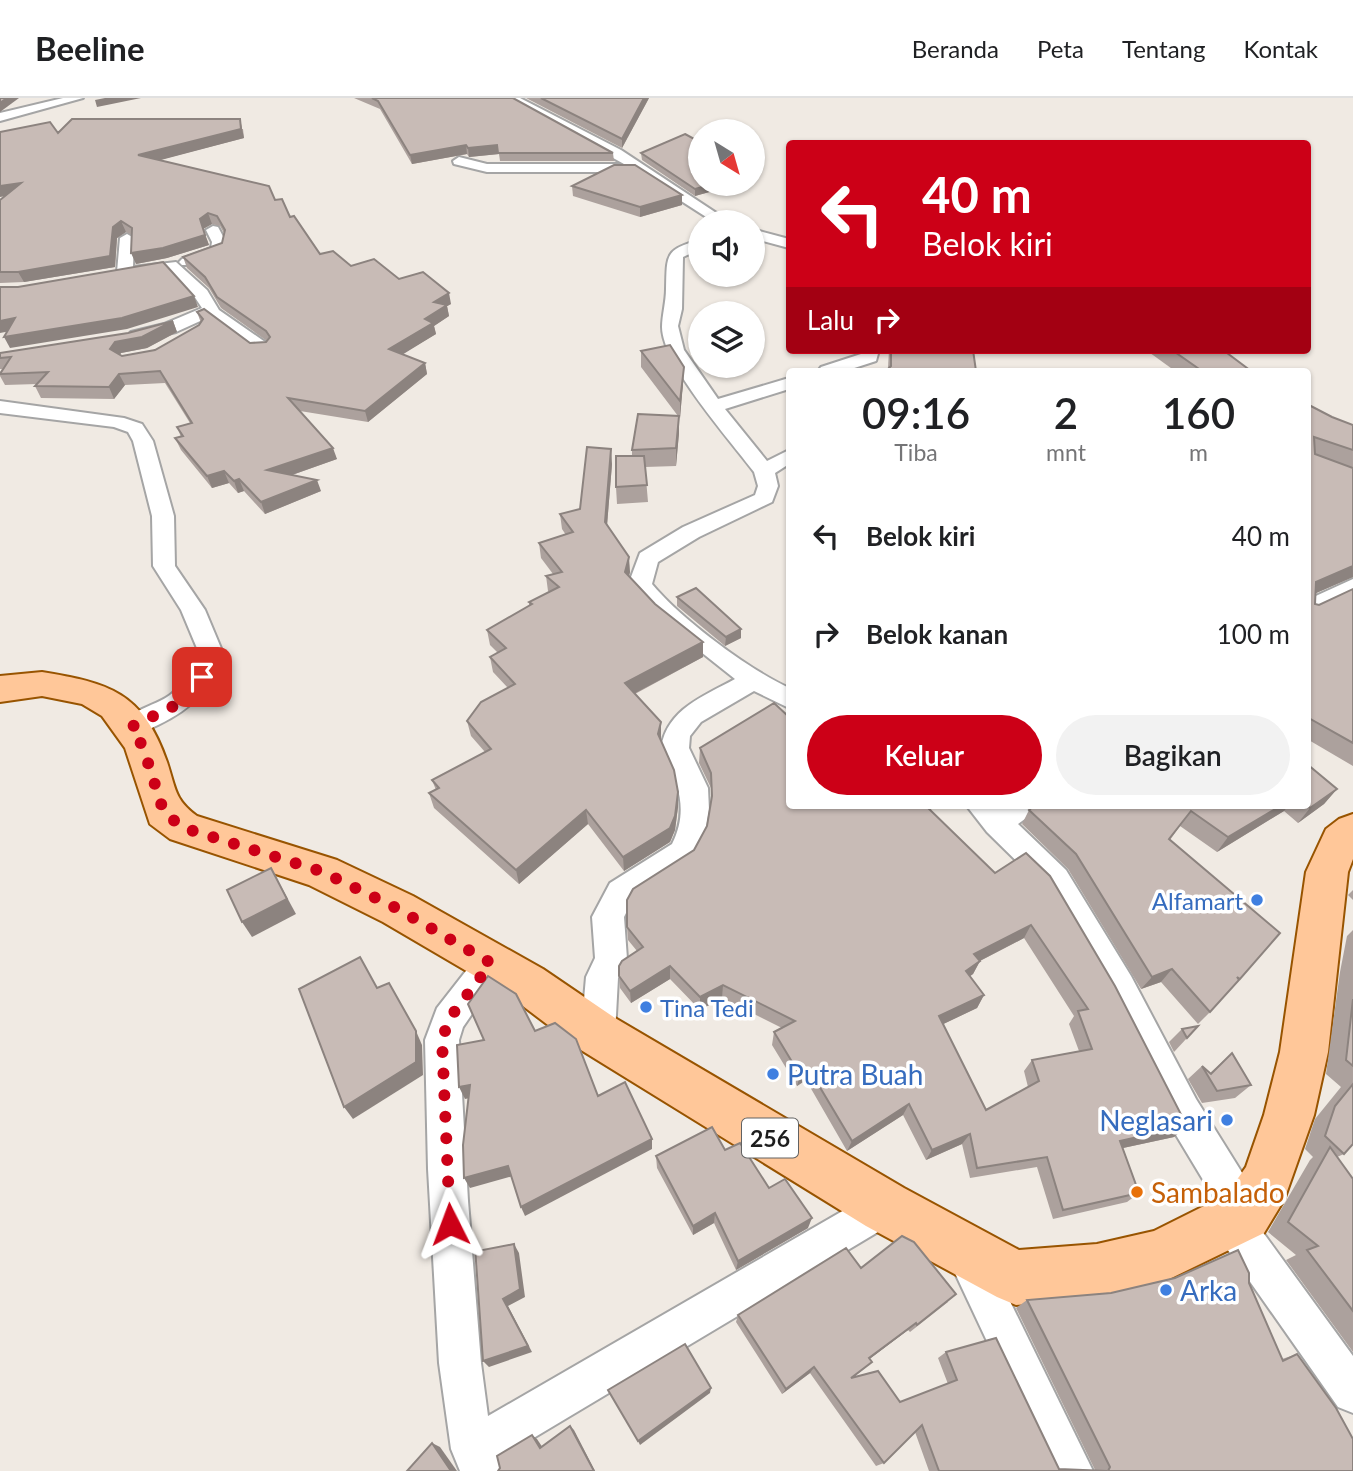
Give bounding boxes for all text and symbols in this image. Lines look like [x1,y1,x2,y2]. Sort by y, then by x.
text: Beeline [35,28,145,68]
text: Beranda [912,34,999,63]
text: Peta [1037,34,1084,63]
text: Tentang [1122,34,1205,63]
text: Kontak [1243,34,1318,63]
north arrow [688,119,765,196]
map controls [688,119,765,378]
text: 40 m [922,165,1032,223]
icon: left [807,168,898,259]
button: sound [688,210,765,287]
text: Belok kiri [922,224,1053,263]
button: layers [688,301,765,378]
icon: right [868,301,906,339]
text: Lalu [807,304,854,336]
text: 09:16 [862,388,970,438]
text: 2 [1054,388,1078,438]
text: 160 [1162,388,1235,438]
text: Tiba [894,438,938,466]
text: mnt [1046,438,1086,466]
text: m [1189,438,1208,466]
icon: left [807,517,845,555]
text: Belok kiri [866,520,975,552]
text: 40 m [1232,520,1290,552]
icon: right [807,615,845,653]
text: Belok kanan [866,618,1008,650]
text: 100 m [1217,618,1290,650]
pin [172,647,232,707]
icon: arrive [183,658,221,696]
button: Keluar [807,715,1042,795]
button: Bagikan [1056,715,1290,795]
place label: Alfamart [1152,886,1243,915]
marker: Alfamart [1249,892,1265,908]
place label: Tina Tedi [660,993,754,1022]
marker: Tina Tedi [638,999,654,1015]
place label: Putra Buah [787,1057,923,1091]
marker: Putra Buah [765,1066,781,1082]
place label: Neglasari [1099,1103,1213,1137]
marker: Neglasari [1219,1112,1235,1128]
road number: 256 [742,1119,798,1158]
place label: Sambalado [1151,1175,1285,1209]
marker: Sambalado [1129,1184,1145,1200]
position arrow [413,1187,487,1261]
place label: Arka [1180,1273,1237,1307]
marker: Arka [1158,1282,1174,1298]

